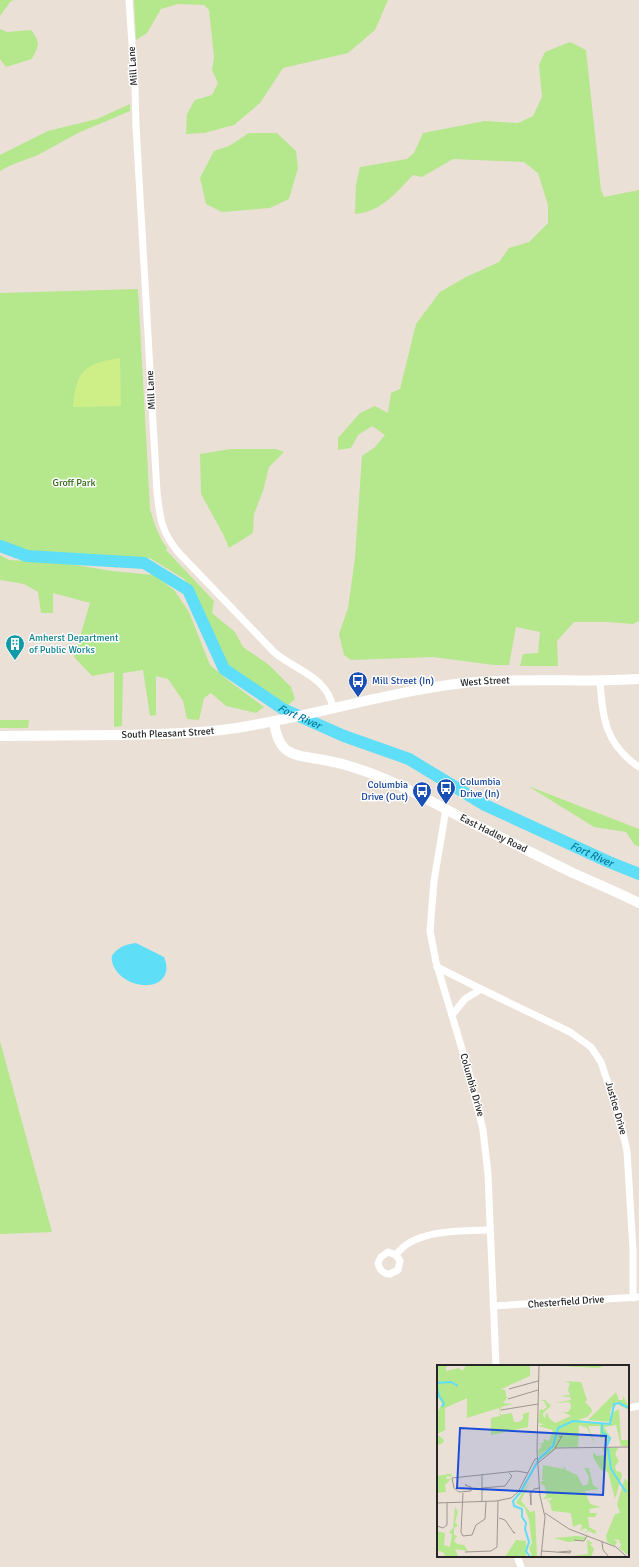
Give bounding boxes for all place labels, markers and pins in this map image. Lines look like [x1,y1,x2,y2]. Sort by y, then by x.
place label: Amherst Department of Public Works [29,632,119,656]
building icon: Amherst Department of Public Works [4,633,26,661]
bus stop icon: Mill Street (In) [347,670,369,698]
place label: Mill Street (In) [372,675,434,687]
place label: Columbia Drive (In) [460,776,500,800]
bus stop icon: Columbia Drive (In) [435,777,457,805]
place label: Columbia Drive (Out) [361,779,408,803]
bus stop icon: Columbia Drive (Out) [411,780,433,808]

